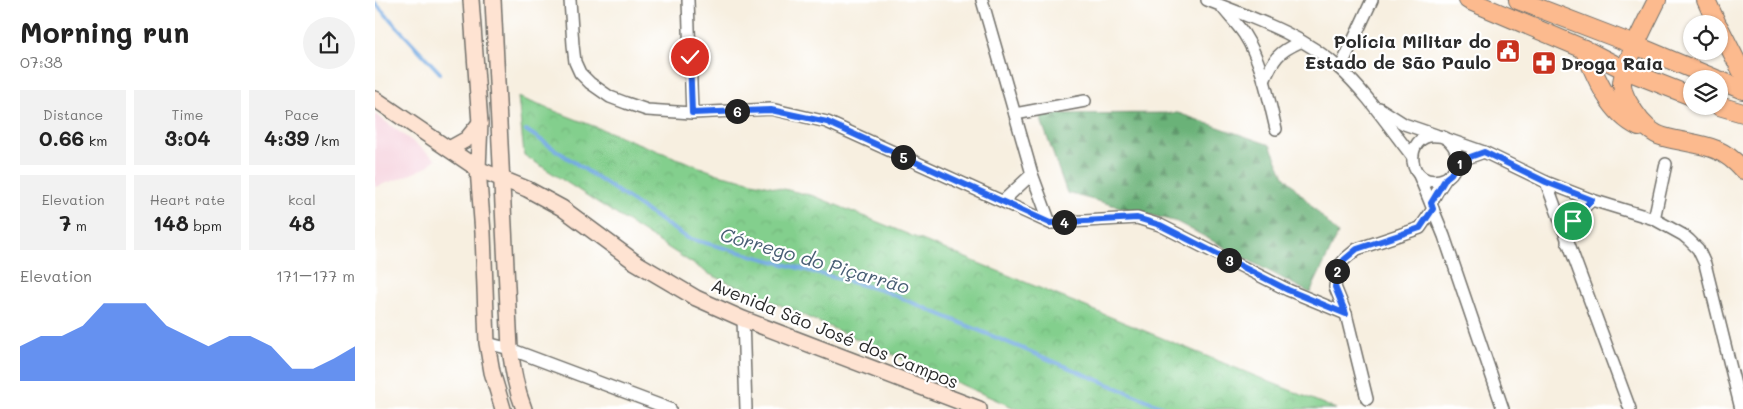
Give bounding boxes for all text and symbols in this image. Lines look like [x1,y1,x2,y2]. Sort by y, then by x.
text: Morning run [20,14,189,50]
map controls [1683,15,1728,115]
button: locate [1683,15,1728,60]
button: share [303,17,355,69]
place label: Polícia Militar do Estado de São Paulo [1305,29,1491,74]
pin [669,36,711,78]
public building icon: Polícia Militar do Estado de São Paulo [1495,38,1521,64]
icon: check [676,43,704,71]
pharmacy icon: Droga Raia [1531,50,1557,76]
text: 07:38 [20,51,63,72]
place label: Droga Raia [1561,51,1663,75]
button: layers [1683,70,1728,115]
pin: 6 [725,98,749,124]
text: 6 [733,102,742,121]
text: Distance [43,105,103,124]
text: Time [172,105,203,124]
text: Pace [285,105,319,124]
text: 0.66 [39,124,84,151]
text: 3:04 [164,124,211,151]
text: 4:39 [264,124,309,151]
text: km [84,131,107,150]
text: /km [309,131,340,150]
pin: 5 [891,144,915,170]
text: 5 [899,148,908,167]
pin: 1 [1447,150,1471,176]
text: 1 [1456,154,1463,173]
text: Elevation [42,190,105,209]
text: Heart rate [150,190,225,209]
text: kcal [288,190,316,209]
pin [1552,200,1594,242]
icon: arrive [1559,207,1587,235]
text: 7 [59,209,71,236]
text: 148 [153,209,189,236]
text: 48 [289,209,315,236]
pin: 4 [1051,210,1077,234]
text: 4 [1060,213,1069,232]
text: m [71,216,87,235]
text: bpm [189,216,222,235]
water label: Córrego do Piçarrão [717,221,913,299]
pin: 3 [1217,248,1241,272]
text: 3 [1225,251,1234,270]
pin: 2 [1325,258,1349,284]
text: 2 [1334,262,1341,281]
text: Elevation [20,265,92,286]
text: 171–177 m [276,265,355,286]
street label: Avenida São José dos Campos [708,272,962,394]

